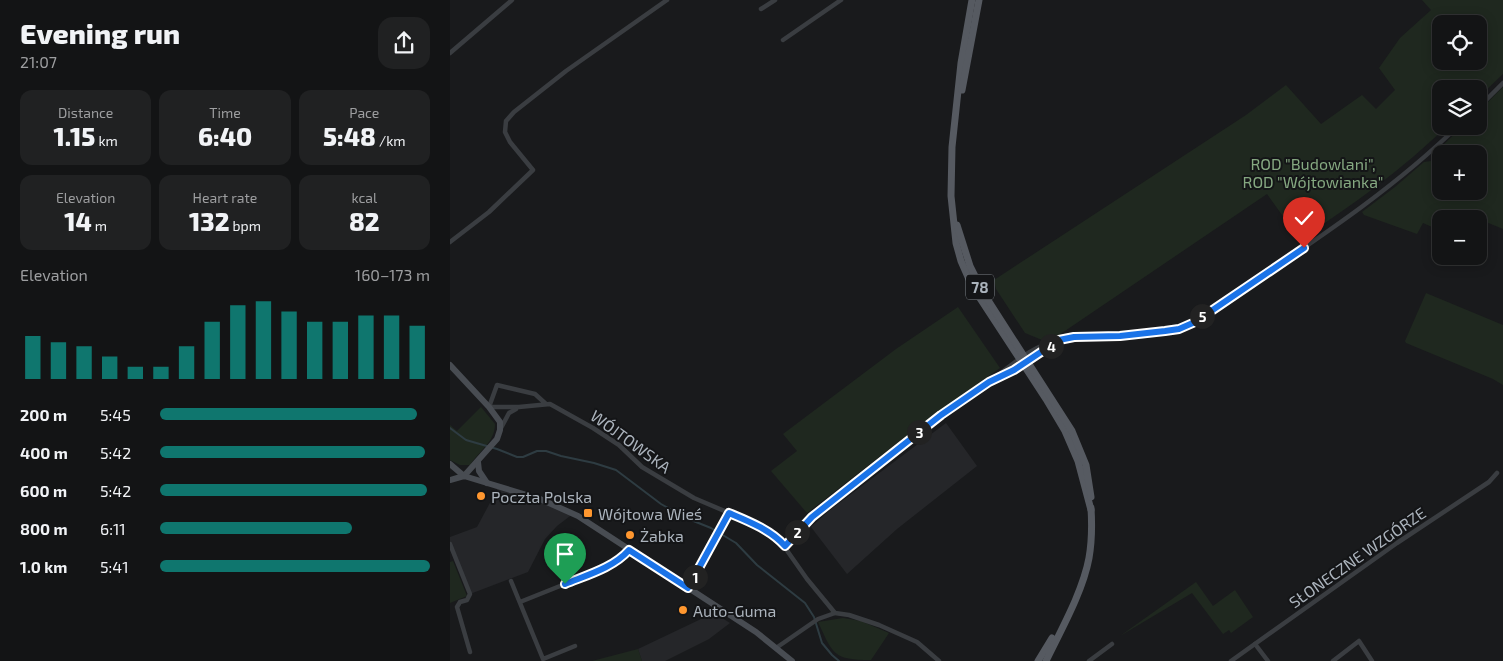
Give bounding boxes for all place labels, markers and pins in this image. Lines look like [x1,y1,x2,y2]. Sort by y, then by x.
pin [1283,197,1325,248]
pin: 5 [1190,304,1214,328]
pin: 4 [1038,334,1064,358]
pin: 3 [906,420,932,444]
place label: Poczta Polska [491,487,592,506]
marker: Poczta Polska [475,490,487,502]
place label: Wójtowa Wieś [598,504,702,524]
marker: Wójtowa Wieś [582,507,594,519]
pin: 2 [784,520,810,544]
place label: Żabka [640,526,684,545]
marker: Żabka [624,529,636,541]
pin [544,533,586,584]
pin: 1 [682,564,708,590]
place label: Auto-Guma [693,601,776,620]
marker: Auto-Guma [677,604,689,616]

